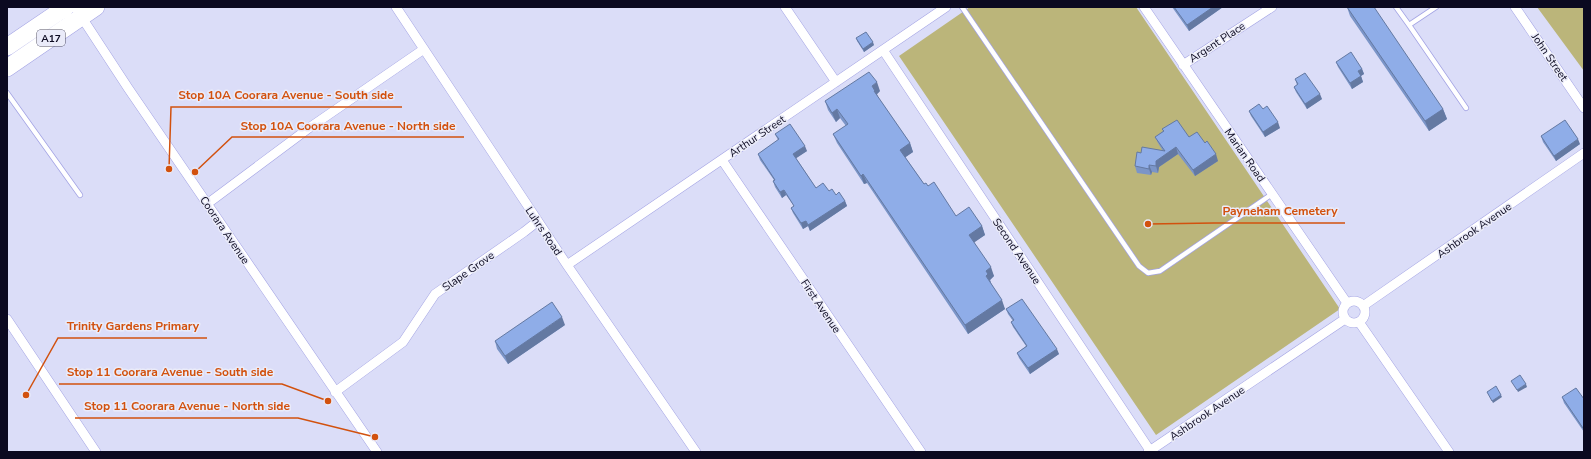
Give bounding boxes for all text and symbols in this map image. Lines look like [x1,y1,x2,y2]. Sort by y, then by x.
street label: Argent Place [1186,19,1248,66]
street label: John Street [1527,29,1571,84]
road number: A17 [37,30,65,46]
callout: Stop 10A Coorara Avenue - South side [171,83,402,107]
text: Stop 10A Coorara Avenue - South side [178,87,394,103]
street label: Arthur Street [726,112,789,161]
callout: Stop 10A Coorara Avenue - North side [232,113,464,137]
text: Stop 10A Coorara Avenue - North side [240,118,456,134]
street label: Marian Road [1221,125,1269,185]
street label: Coorara Avenue [196,193,253,267]
callout: Payneham Cemetery [1214,199,1345,223]
street label: Ashbrook Avenue [1434,199,1515,262]
text: Payneham Cemetery [1223,203,1338,219]
street label: Luhrs Road [522,204,565,259]
street label: Second Avenue [989,215,1044,287]
street label: Slape Grove [439,248,497,295]
street label: First Avenue [797,276,844,336]
callout: Trinity Gardens Primary [58,314,207,338]
text: Trinity Gardens Primary [67,318,200,334]
callout: Stop 11 Coorara Avenue - South side [59,360,282,384]
text: Stop 11 Coorara Avenue - South side [67,364,274,380]
street label: Ashbrook Avenue [1167,383,1248,444]
callout: Stop 11 Coorara Avenue - North side [75,394,298,418]
text: Stop 11 Coorara Avenue - North side [84,398,291,414]

